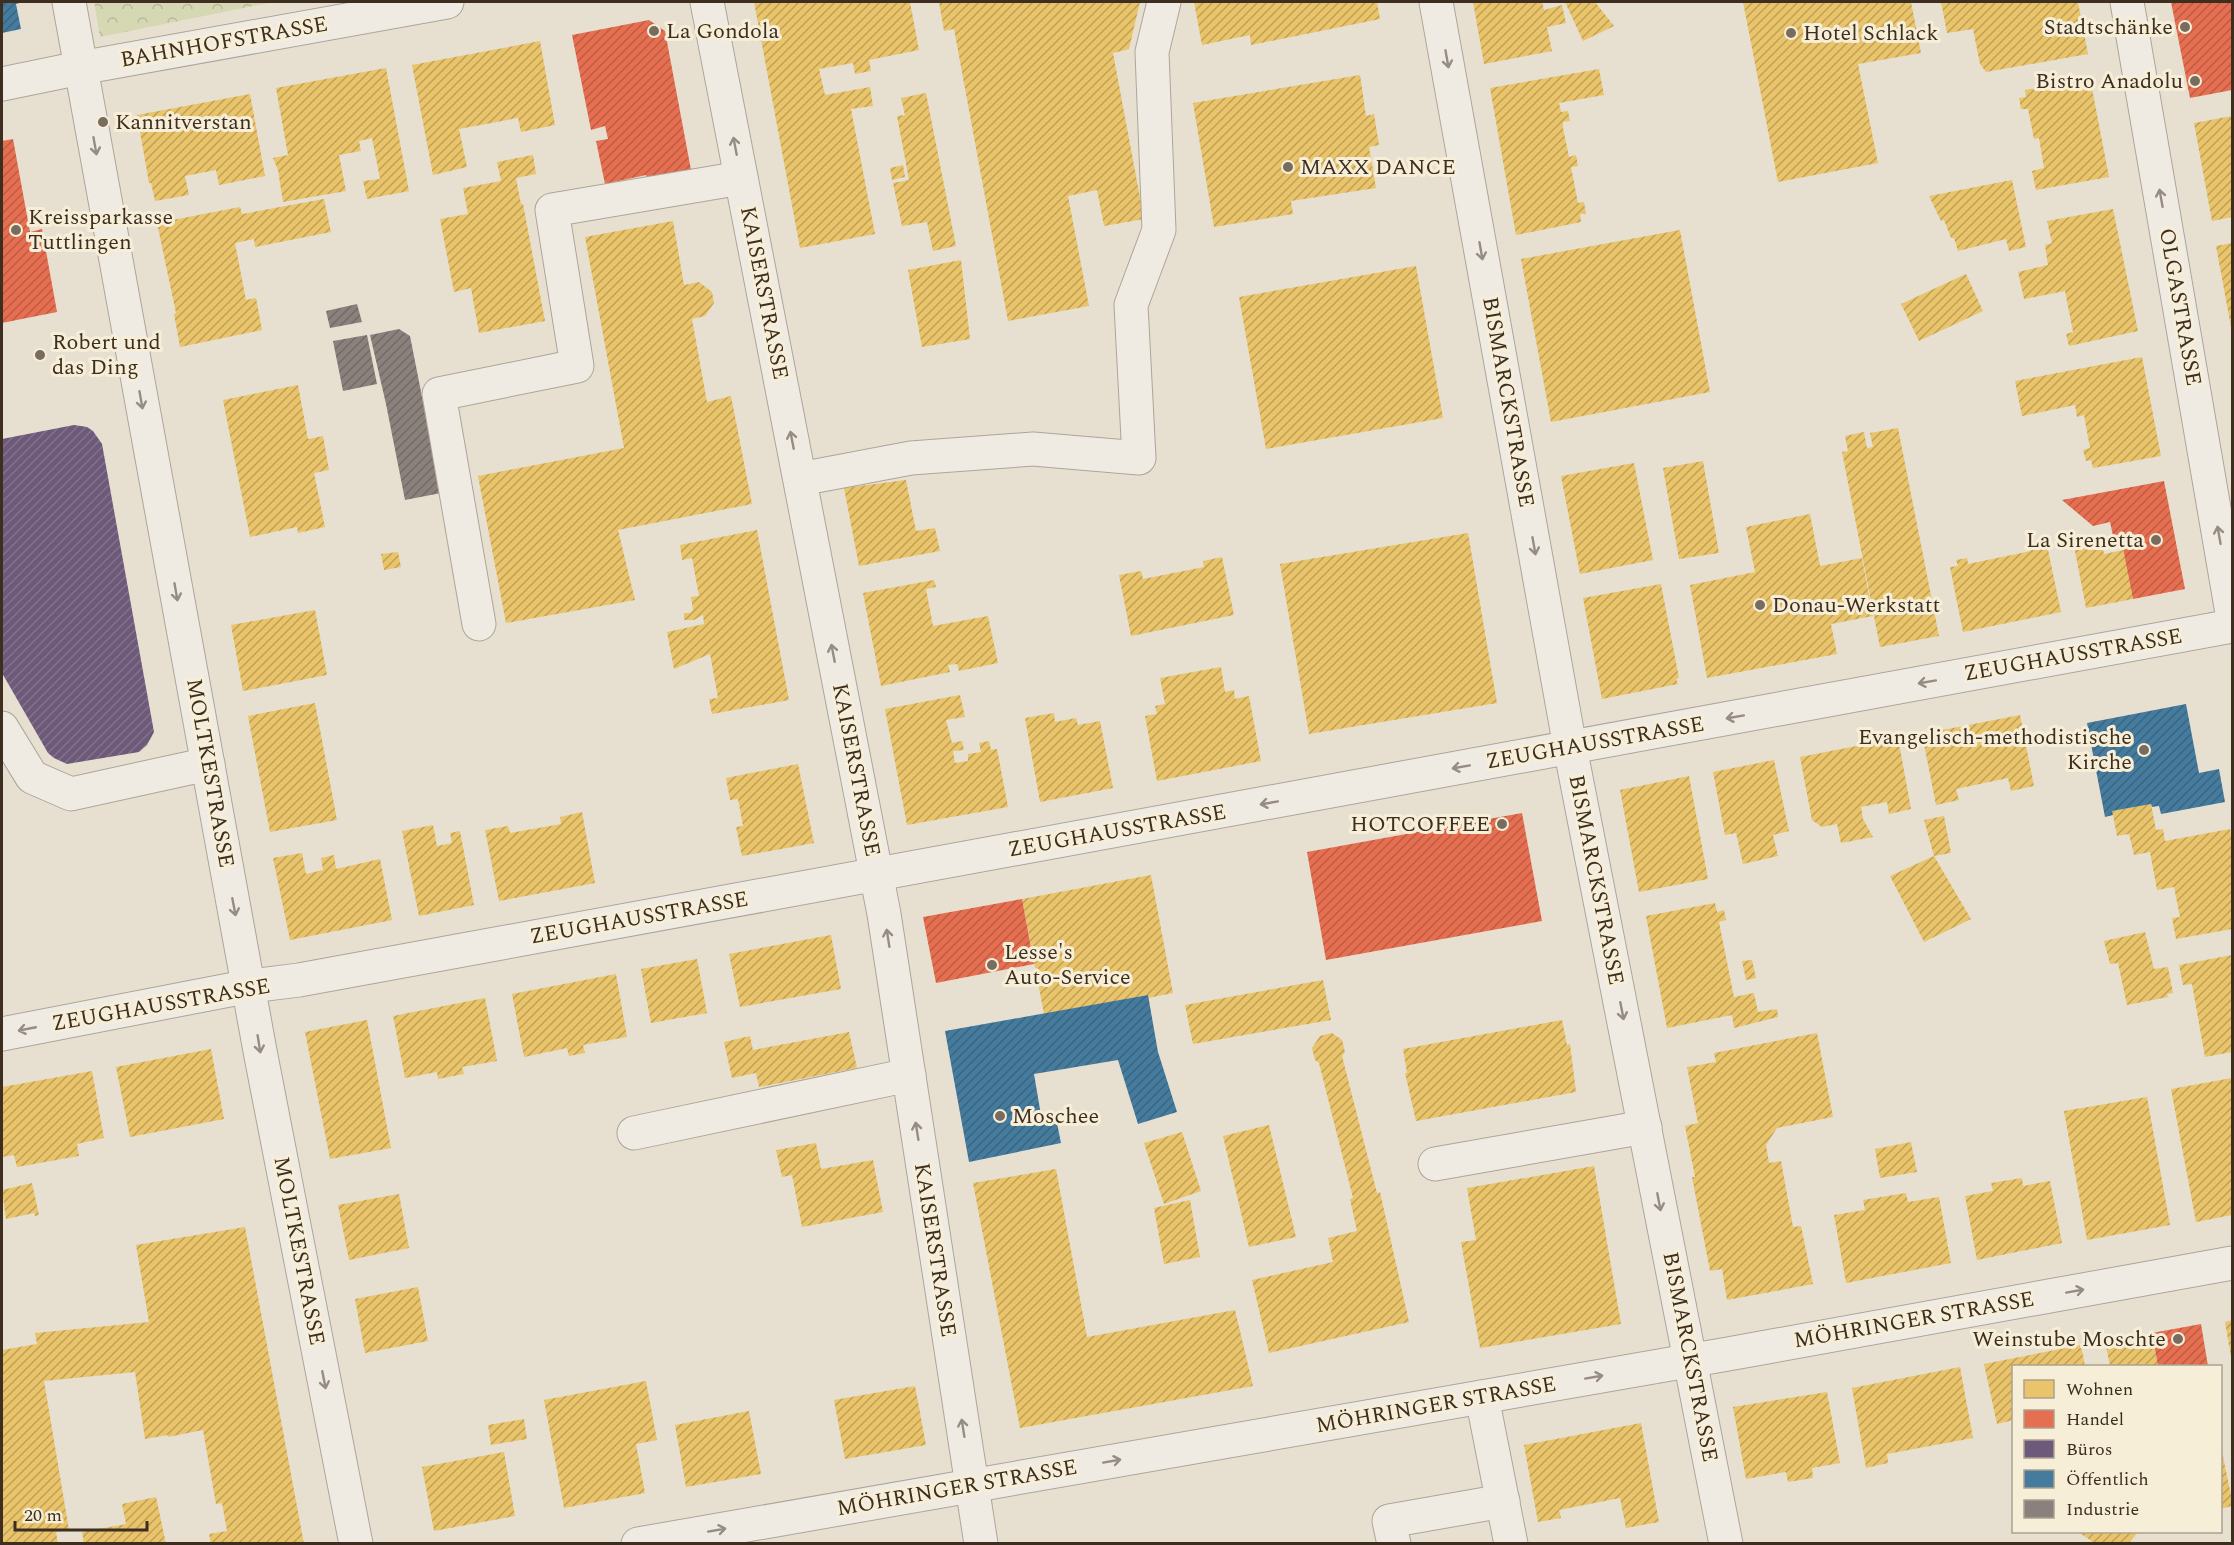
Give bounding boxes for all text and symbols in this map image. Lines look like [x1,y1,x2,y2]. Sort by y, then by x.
street label: BAHNHOFSTRASSE [118,8,330,76]
place label: Stadtschänke [2044,11,2173,44]
place label: La Gondola [666,15,779,48]
place label: Hotel Schlack [1803,17,1939,50]
marker: Stadtschänke [2178,20,2192,34]
marker: La Gondola [647,24,661,38]
marker: Hotel Schlack [1784,26,1798,40]
one-way arrow [1441,49,1452,68]
place label: Bistro Anadolu [2035,65,2183,98]
marker: Bistro Anadolu [2188,74,2202,88]
place label: Kannitverstan [115,106,252,139]
marker: Kannitverstan [96,115,110,129]
one-way arrow [89,136,100,155]
one-way arrow [729,137,740,156]
place label: MAXX DANCE [1300,151,1456,184]
marker: MAXX DANCE [1281,160,1295,174]
one-way arrow [2155,189,2166,208]
place label: Kreissparkasse Tuttlingen [28,201,173,259]
street label: KAISERSTRASSE [731,203,797,383]
marker: Kreissparkasse Tuttlingen [9,223,23,237]
street label: OLGASTRASSE [2150,225,2210,389]
one-way arrow [1476,241,1487,260]
street label: BISMARCKSTRASSE [1473,294,1543,510]
place label: Robert und das Ding [52,326,161,384]
marker: Robert und das Ding [33,348,47,362]
one-way arrow [136,389,147,409]
one-way arrow [786,431,797,451]
place label: La Sirenetta [2026,524,2144,557]
one-way arrow [2213,526,2224,545]
marker: La Sirenetta [2149,533,2163,547]
one-way arrow [1529,536,1540,556]
one-way arrow [171,581,182,601]
place label: Donau-Werkstatt [1772,589,1941,622]
marker: Donau-Werkstatt [1753,598,1767,612]
street label: ZEUGHAUSSTRASSE [1961,620,2185,690]
one-way arrow [827,643,838,663]
street label: MOLTKESTRASSE [177,676,243,870]
one-way arrow [1918,677,1937,688]
street label: KAISERSTRASSE [823,680,889,860]
street label: ZEUGHAUSSTRASSE [1483,708,1707,778]
one-way arrow [1726,712,1746,723]
place label: Evangelisch-methodistische Kirche [1858,721,2132,779]
marker: Evangelisch-methodistische Kirche [2137,743,2151,757]
one-way arrow [1451,762,1471,773]
street label: BISMARCKSTRASSE [1559,772,1633,988]
street label: ZEUGHAUSSTRASSE [1005,796,1229,866]
one-way arrow [1260,798,1279,809]
place label: HOTCOFFEE [1350,808,1490,841]
marker: HOTCOFFEE [1495,817,1509,831]
street label: ZEUGHAUSSTRASSE [527,883,751,953]
one-way arrow [229,897,240,917]
one-way arrow [882,929,893,949]
place label: Lesse's Auto-Service [1004,936,1131,994]
marker: Lesse's Auto-Service [985,958,999,972]
street label: ZEUGHAUSSTRASSE [49,970,273,1040]
one-way arrow [1617,1000,1628,1020]
one-way arrow [18,1024,38,1035]
one-way arrow [254,1034,265,1053]
place label: Moschee [1012,1100,1099,1133]
marker: Moschee [993,1109,1007,1123]
one-way arrow [912,1122,923,1141]
street label: MOLTKESTRASSE [265,1154,333,1348]
street label: KAISERSTRASSE [905,1160,965,1340]
one-way arrow [1654,1192,1665,1211]
street label: BISMARCKSTRASSE [1653,1249,1727,1465]
street label: MÖHRINGER STRASSE [1791,1283,2037,1357]
one-way arrow [2065,1285,2084,1296]
place label: Weinstube Moschte [1972,1323,2166,1356]
marker: Weinstube Moschte [2171,1332,2185,1346]
legend [2012,1365,2222,1533]
street label: MÖHRINGER STRASSE [1313,1368,1559,1442]
one-way arrow [319,1369,330,1389]
one-way arrow [1583,1371,1603,1382]
text: Wohnen [2066,1376,2133,1403]
text: Handel [2066,1406,2124,1433]
one-way arrow [957,1418,968,1438]
text: Büros [2066,1436,2113,1463]
street label: MÖHRINGER STRASSE [834,1451,1080,1525]
one-way arrow [1102,1455,1121,1466]
text: Öffentlich [2066,1466,2149,1493]
scale bar [15,1494,147,1532]
text: Industrie [2066,1496,2139,1523]
text: 20 m [24,1502,62,1529]
one-way arrow [706,1524,726,1535]

